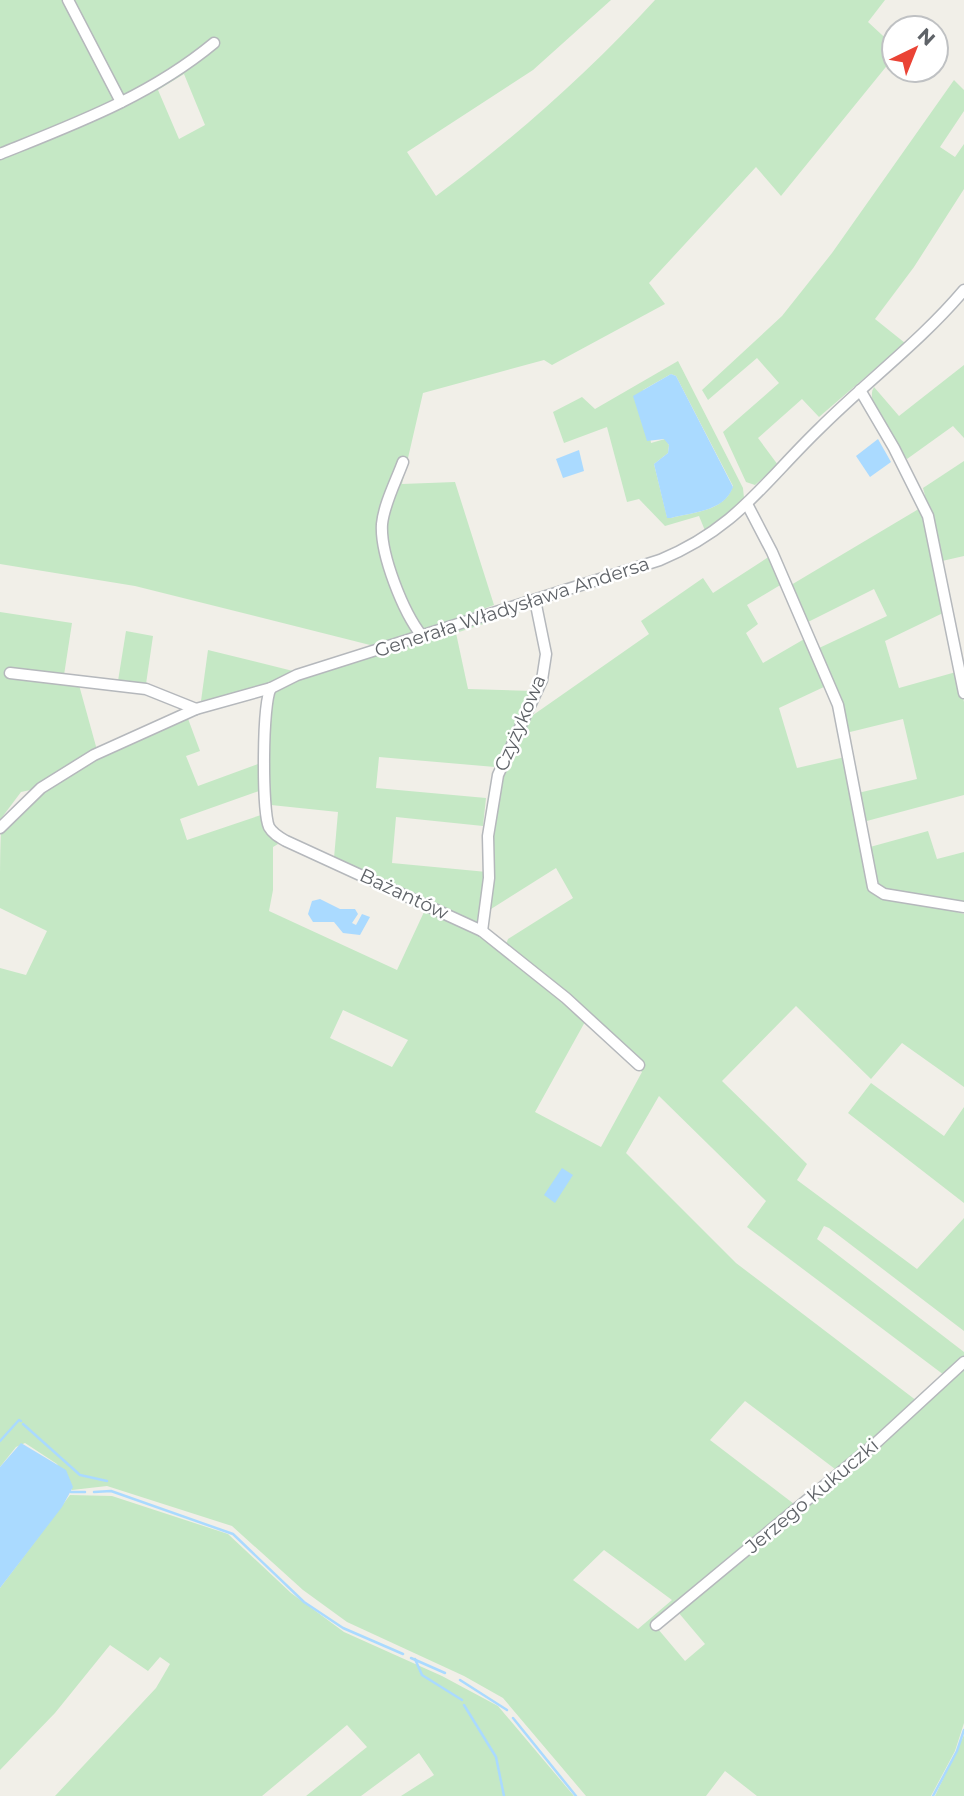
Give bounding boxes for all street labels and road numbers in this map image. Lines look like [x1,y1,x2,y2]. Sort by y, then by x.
street label: Generała Władysława Andersa [372,552,652,662]
street label: Czyżykowa [489,671,551,775]
street label: Bażantów [356,864,452,925]
street label: Jerzego Kukuczki [740,1434,883,1559]

